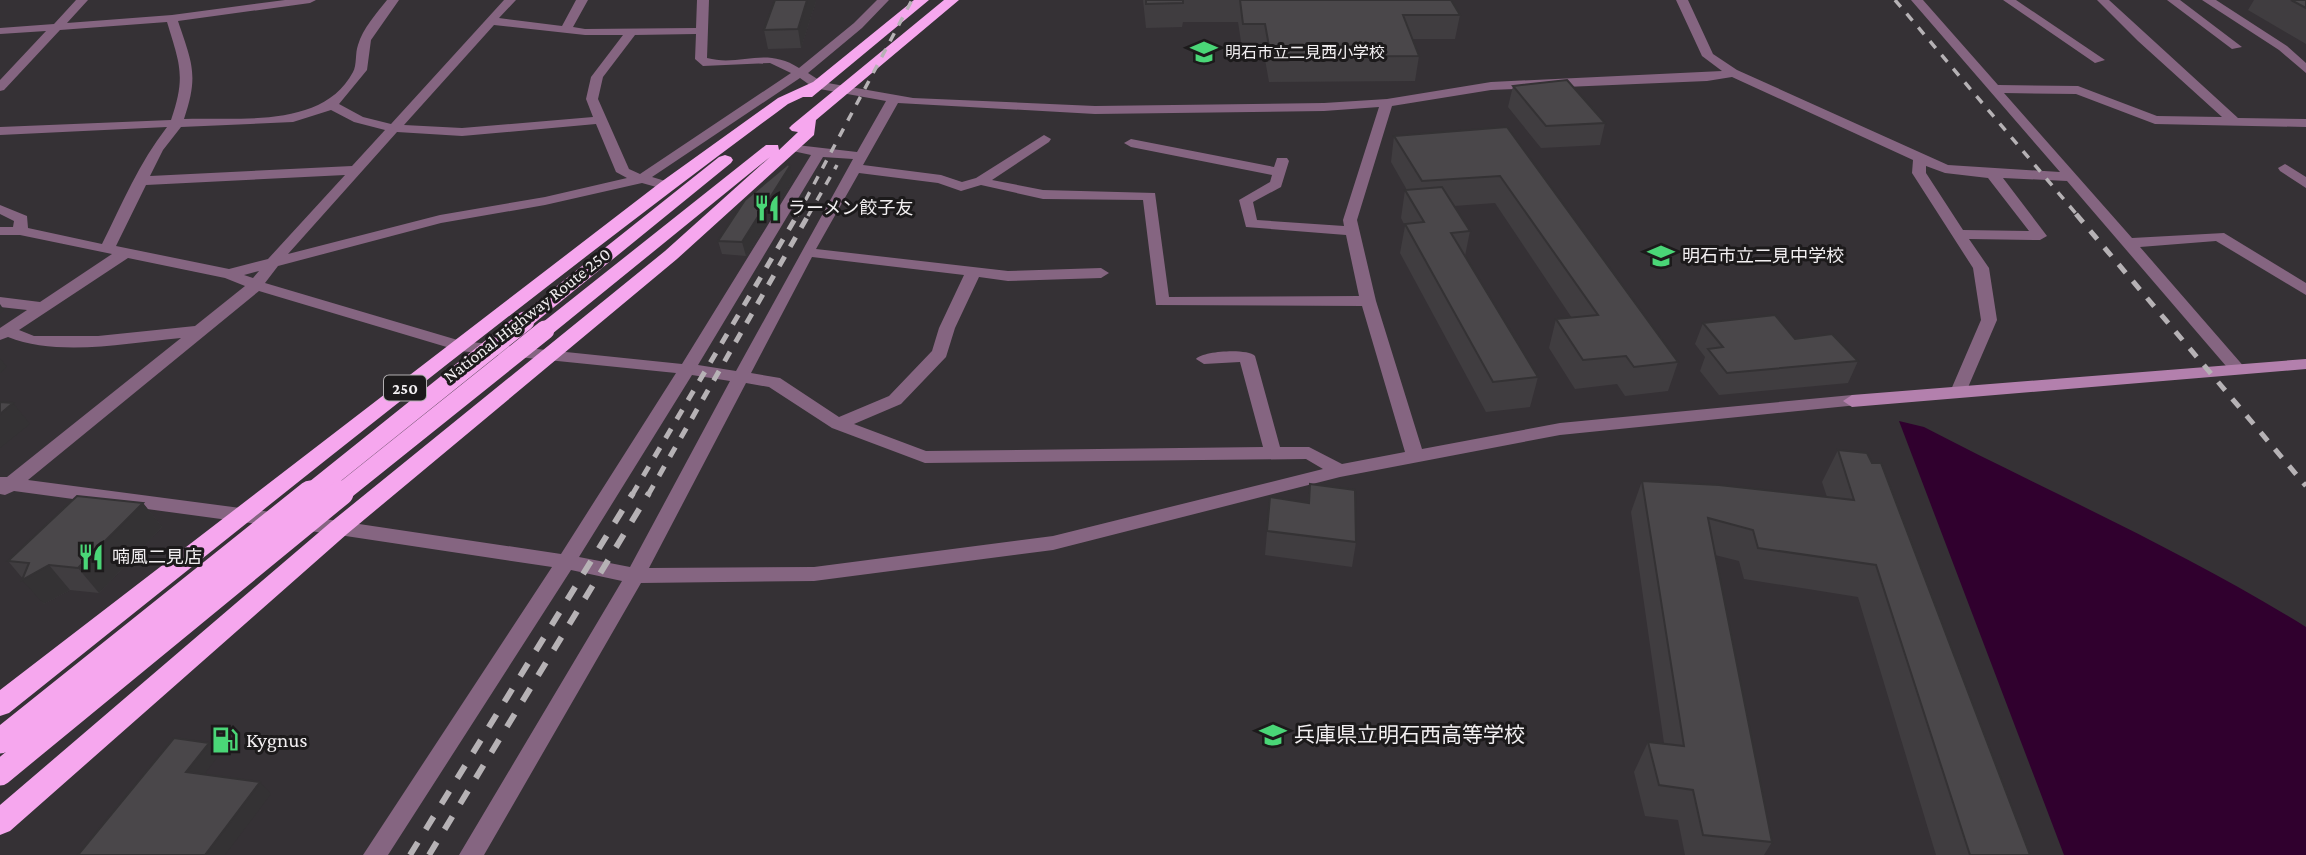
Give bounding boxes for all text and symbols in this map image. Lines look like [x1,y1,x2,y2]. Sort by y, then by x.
school or university icon: 明石市立二見西小学校 [1189,37,1219,67]
place label: 明石市立二見西小学校 [1225,44,1385,61]
restaurant icon: ラーメン餃子友 [752,193,782,223]
place label: ラーメン餃子友 [788,198,913,218]
school or university icon: 明石市立二見中学校 [1646,241,1676,271]
street label: National Highway Route 250 [440,244,614,386]
place label: 明石市立二見中学校 [1682,246,1844,266]
road number: 250 [384,376,426,400]
restaurant icon: 喃風二見店 [76,542,106,572]
place label: 喃風二見店 [112,547,202,567]
school or university icon: 兵庫県立明石西高等学校 [1258,720,1288,750]
place label: 兵庫県立明石西高等学校 [1294,723,1525,747]
fuel station icon: Kygnus [210,725,240,755]
place label: Kygnus [246,728,308,752]

